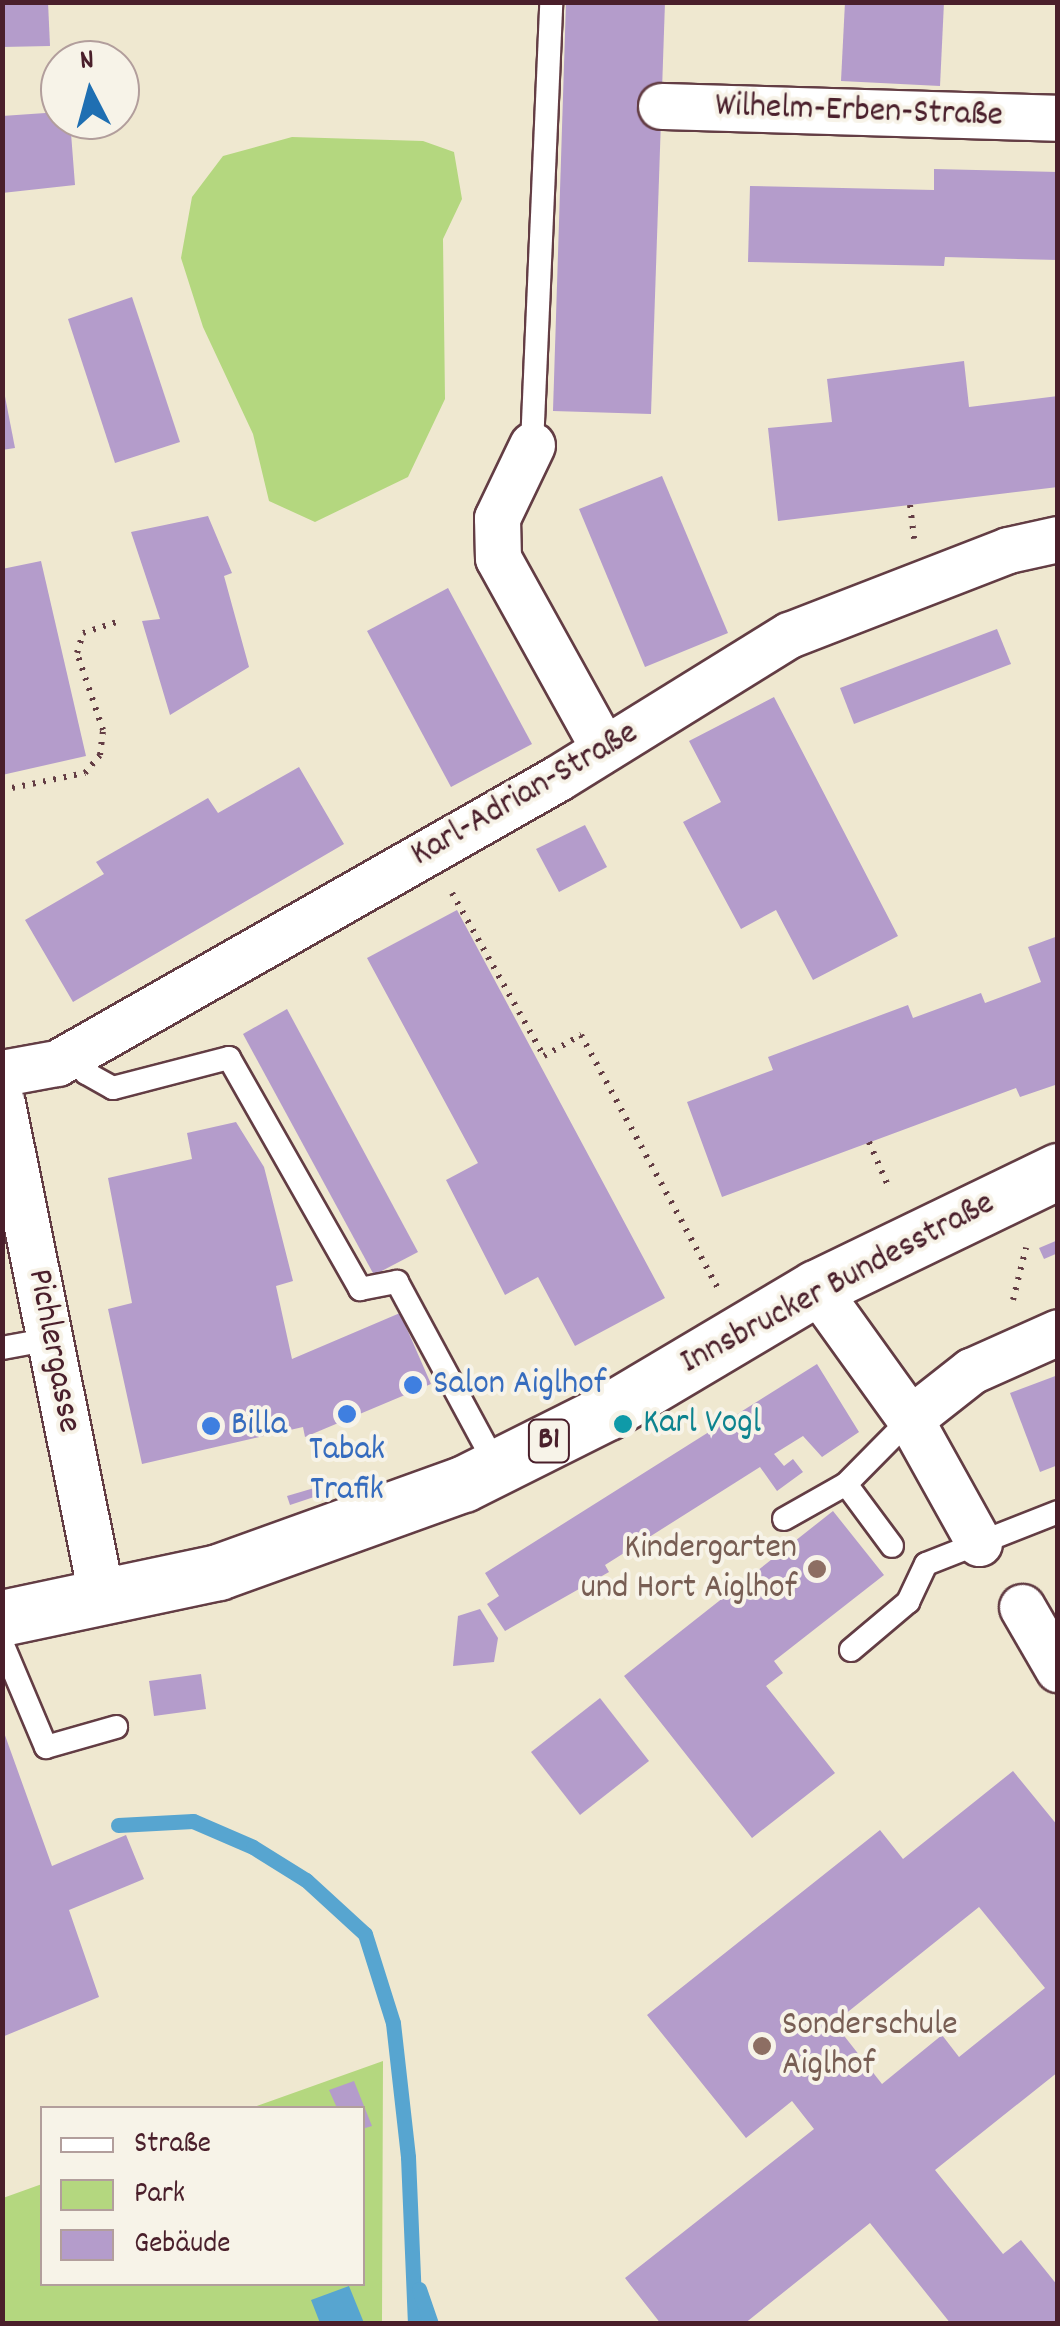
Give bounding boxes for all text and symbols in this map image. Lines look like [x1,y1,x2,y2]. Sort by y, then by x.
north arrow [40,40,140,140]
text: N [78,42,96,83]
street label: Wilhelm-Erben-Straße [714,86,1004,138]
street label: Karl-Adrian-Straße [404,713,646,877]
street label: Innsbrucker Bundesstraße [674,1183,1002,1385]
street label: Pichlergasse [17,1266,89,1436]
place label: Salon Aiglhof [433,1364,606,1406]
marker: Salon Aiglhof [402,1374,424,1396]
marker: Tabak Trafik [336,1403,358,1425]
place label: Karl Vogl [643,1403,761,1445]
place label: Billa [231,1405,287,1447]
marker: Karl Vogl [612,1413,634,1435]
road number: B1 [526,1414,572,1468]
marker: Billa [200,1415,222,1437]
place label: Tabak Trafik [309,1430,385,1512]
place label: Kindergarten und Hort Aiglhof [581,1528,797,1610]
marker: Kindergarten und Hort Aiglhof [806,1558,828,1580]
place label: Sonderschule Aiglhof [782,2005,958,2087]
marker: Sonderschule Aiglhof [751,2035,773,2057]
legend [40,2106,365,2286]
text: Straße [134,2124,211,2167]
text: Park [134,2174,185,2217]
text: Gebäude [134,2224,231,2267]

